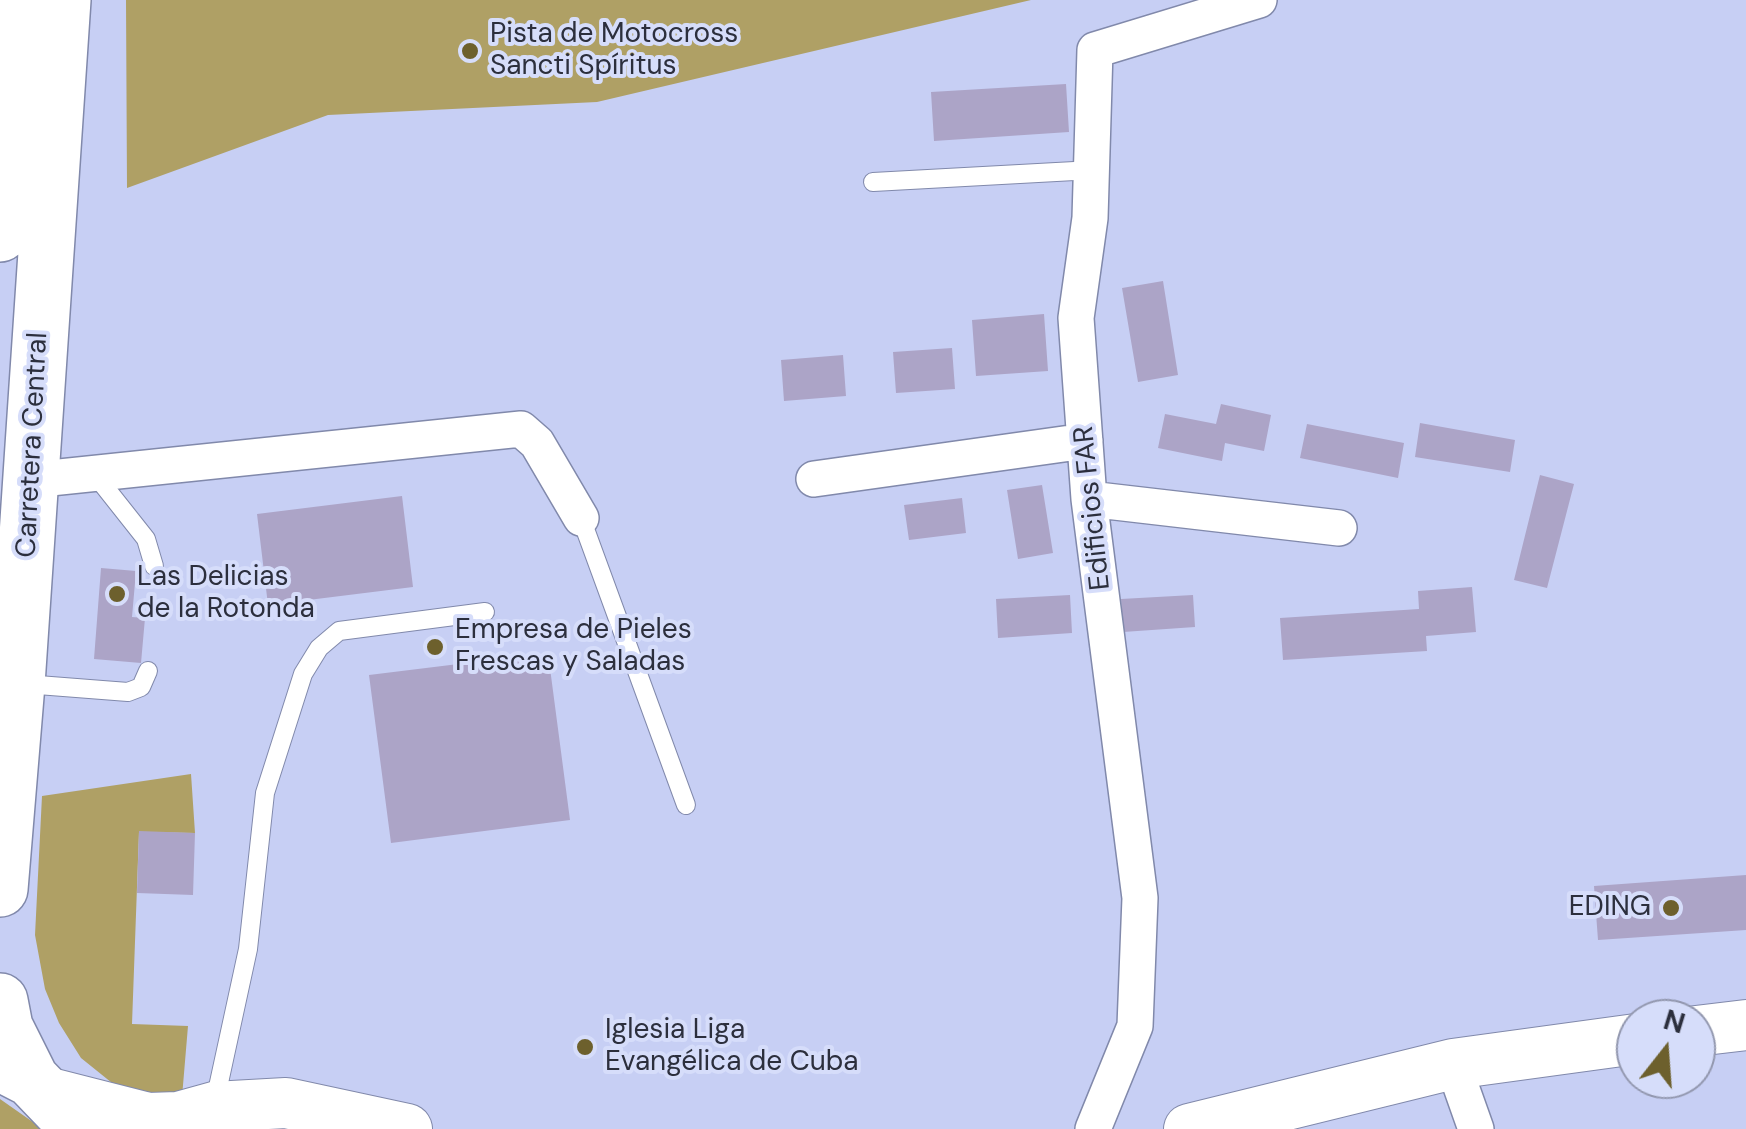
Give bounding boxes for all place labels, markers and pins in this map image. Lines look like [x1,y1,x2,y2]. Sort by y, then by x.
place label: Pista de Motocross Sancti Spíritus [490,18,738,84]
marker: Pista de Motocross Sancti Spíritus [459,40,481,62]
place label: Las Delicias de la Rotonda [137,561,315,627]
marker: Las Delicias de la Rotonda [106,583,128,605]
place label: Empresa de Pieles Frescas y Saladas [455,614,692,680]
marker: Empresa de Pieles Frescas y Saladas [424,636,446,658]
place label: EDING [1569,891,1651,925]
marker: EDING [1660,897,1682,919]
place label: Iglesia Liga Evangélica de Cuba [605,1014,859,1080]
marker: Iglesia Liga Evangélica de Cuba [574,1036,596,1058]

